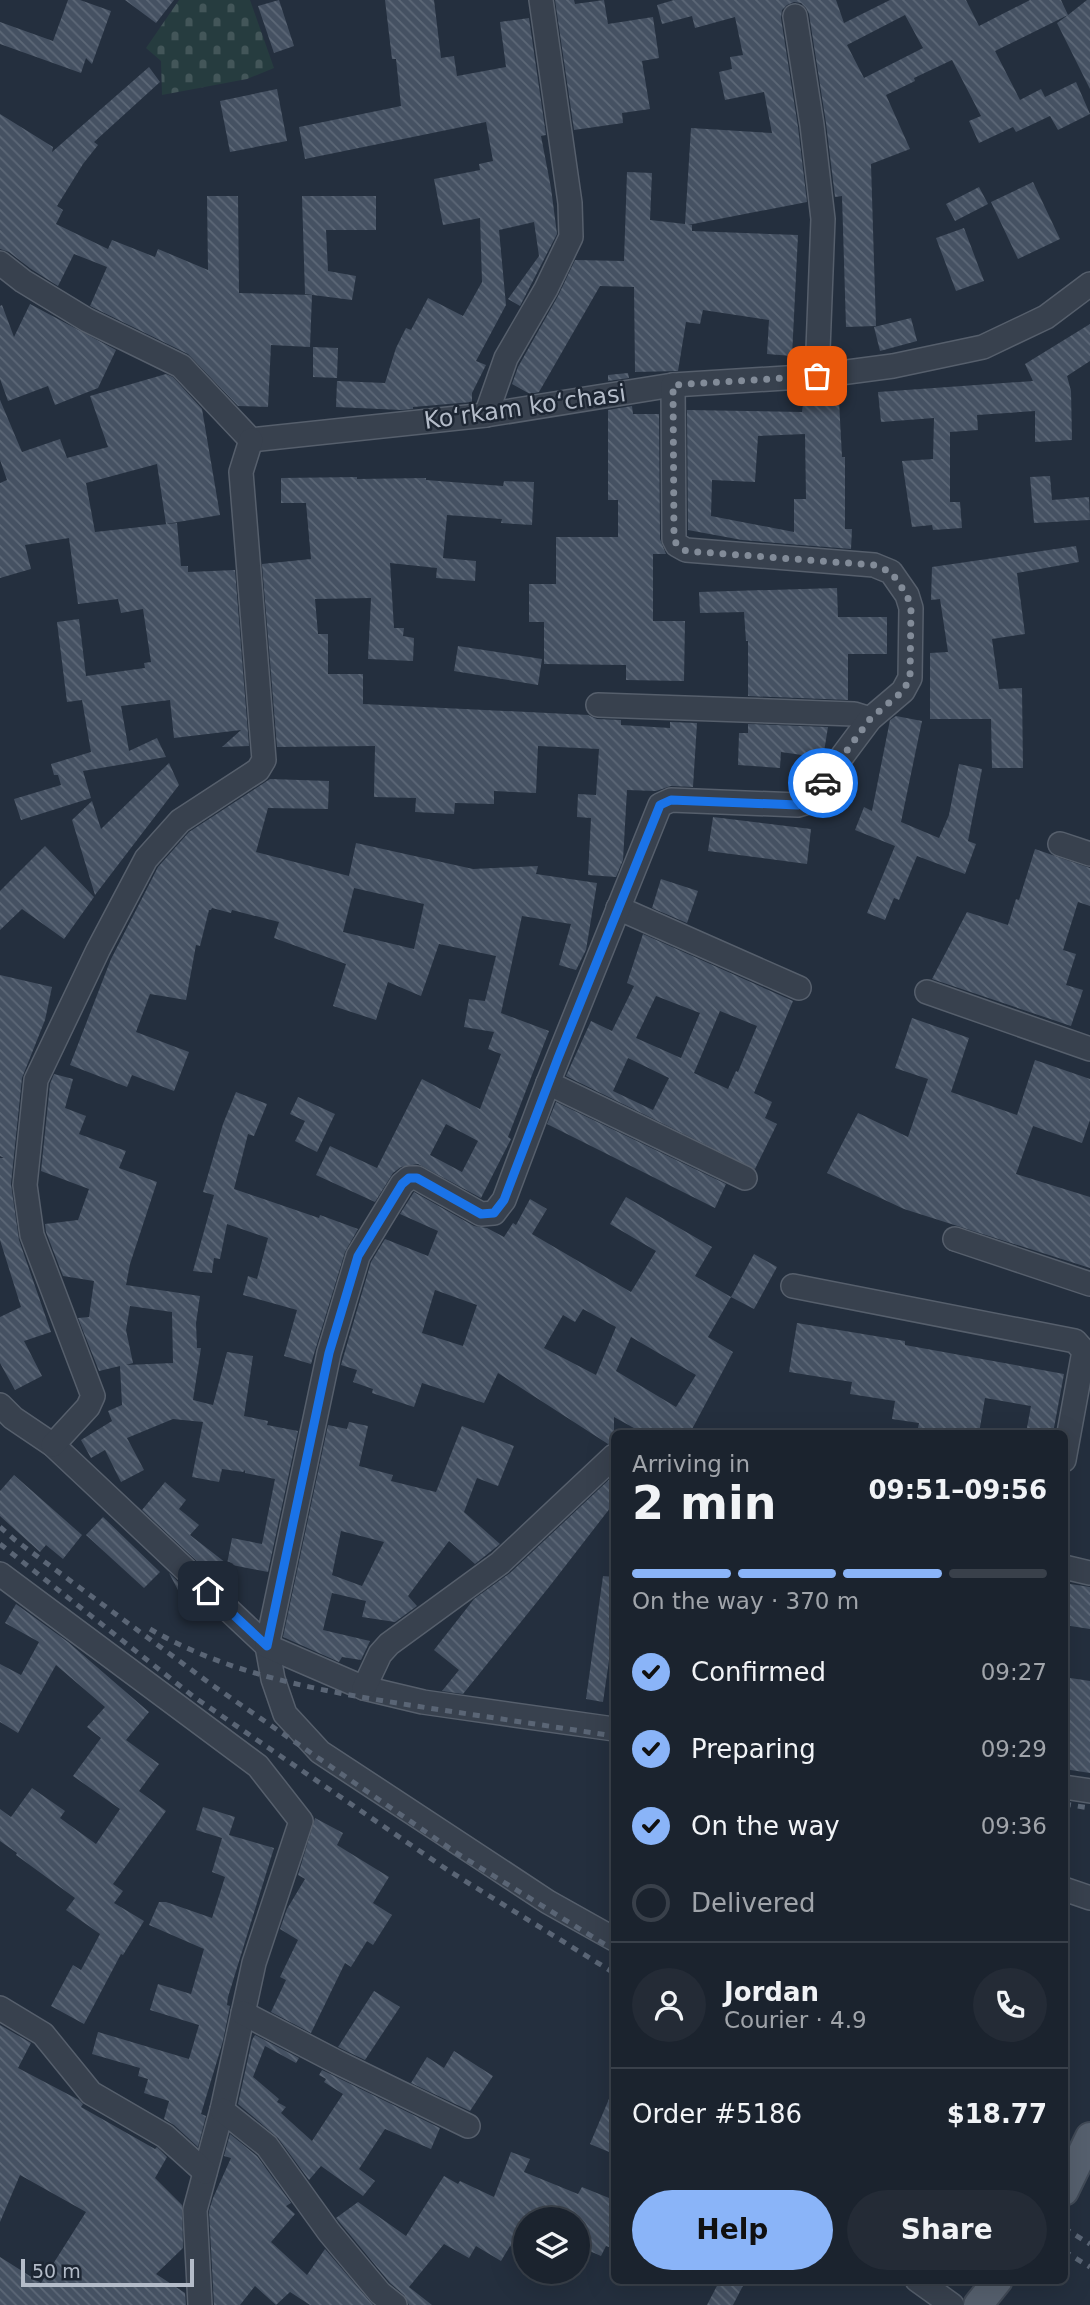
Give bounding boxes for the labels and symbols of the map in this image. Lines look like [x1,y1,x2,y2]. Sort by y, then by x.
pin [787,346,847,406]
street label: Koʻrkam koʻchasi [422,379,628,435]
courier [788,748,858,818]
pin [178,1561,238,1621]
scale bar [21,2256,194,2288]

